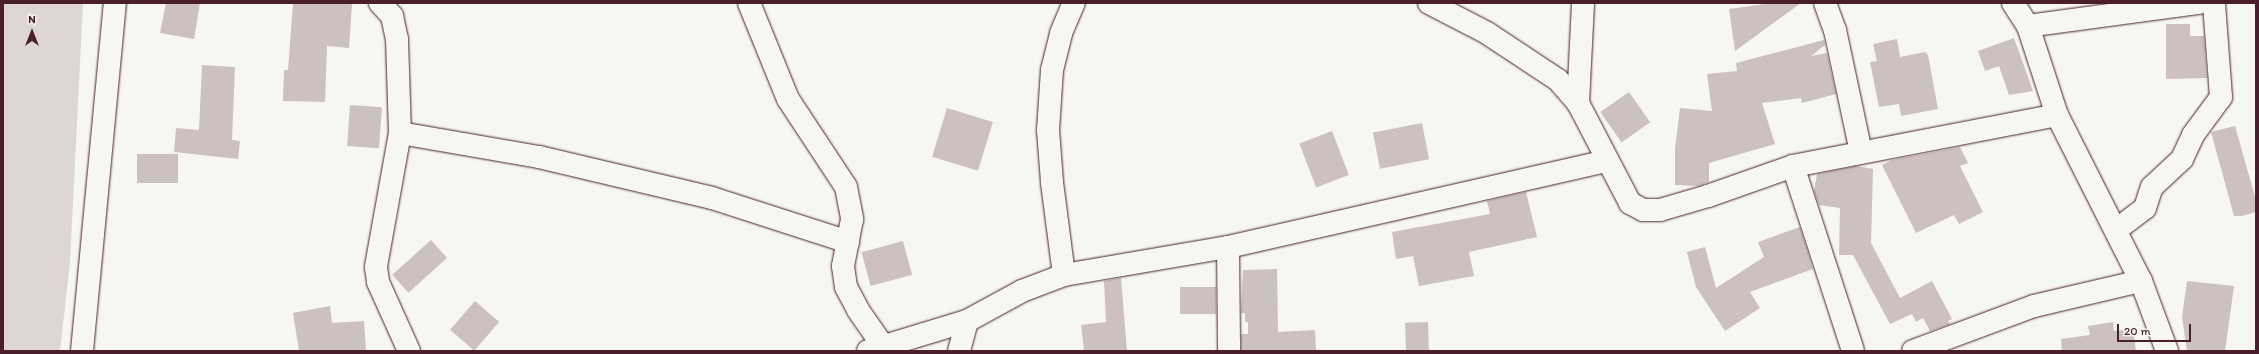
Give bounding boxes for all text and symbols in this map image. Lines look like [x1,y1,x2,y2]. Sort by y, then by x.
north arrow [12,12,52,52]
text: N [28,13,36,26]
scale bar [2119,316,2193,342]
text: 20 m [2124,324,2151,338]

